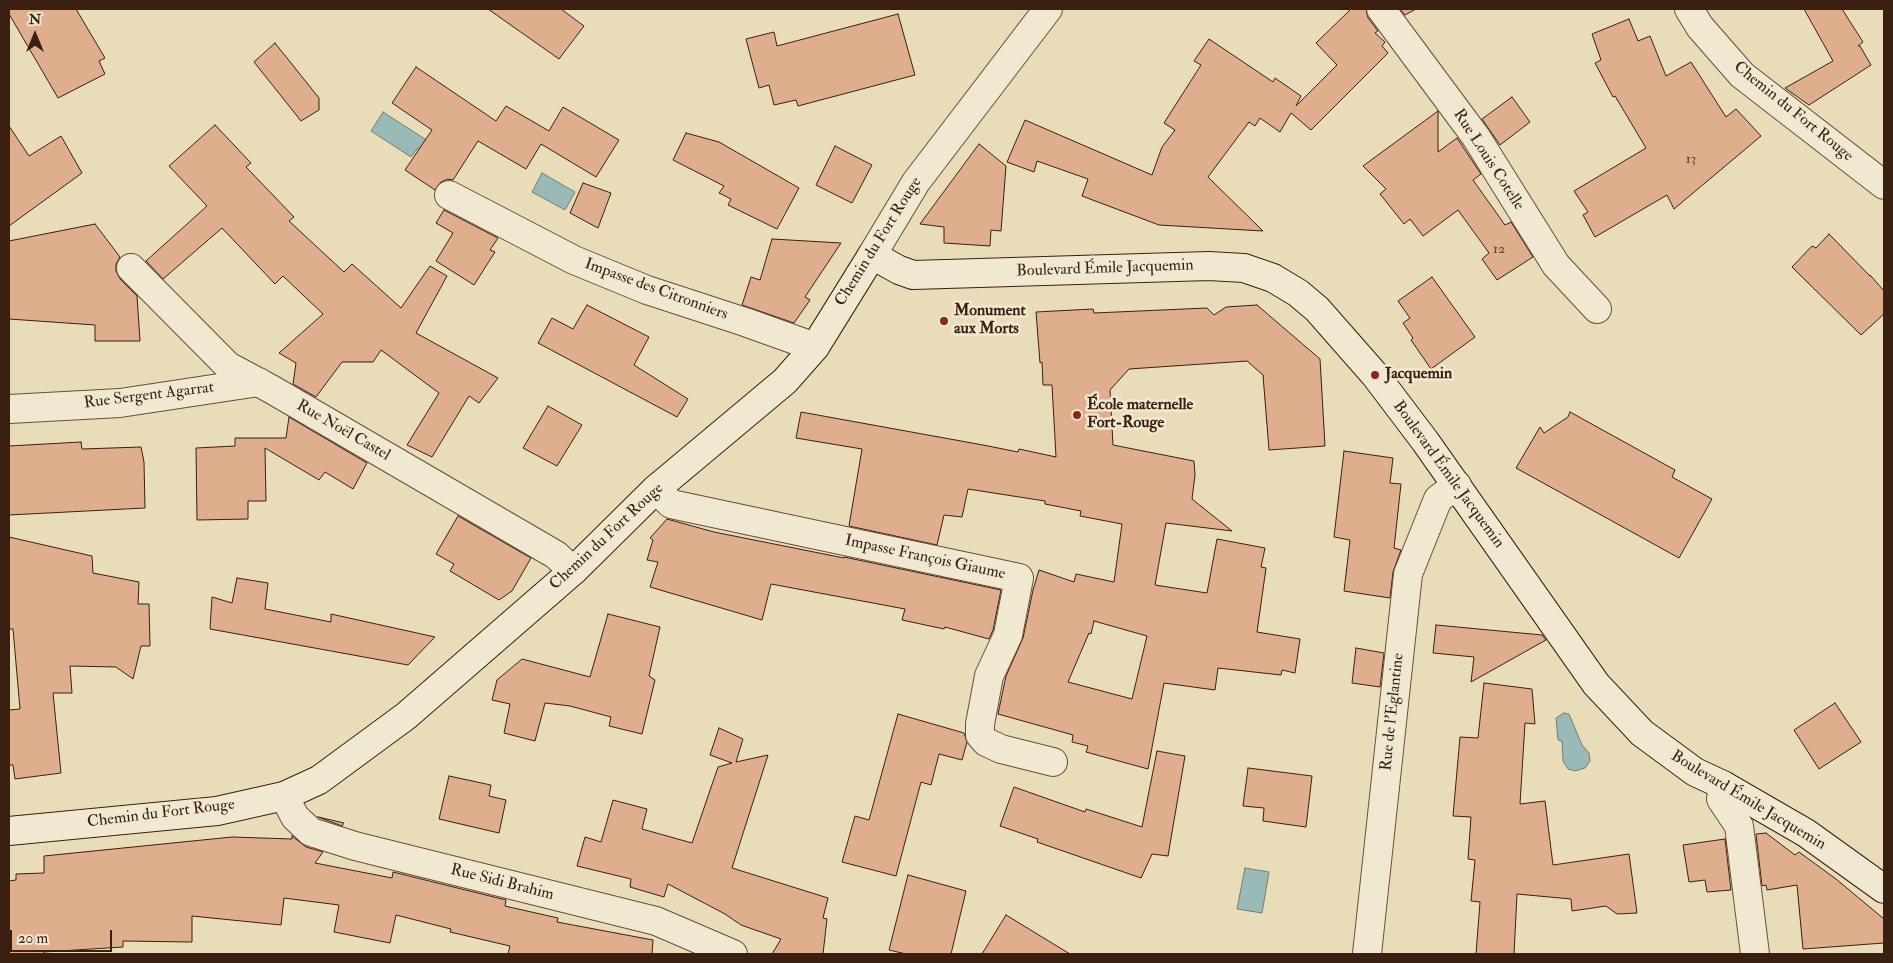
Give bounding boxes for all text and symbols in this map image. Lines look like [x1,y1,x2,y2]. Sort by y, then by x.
north arrow [10,10,60,60]
text: N [29,11,41,28]
street label: Chemin du Fort Rouge [1729,58,1857,166]
street label: Rue Louis Cotelle [1448,106,1528,214]
house number: 13 [1686,152,1696,168]
street label: Chemin du Fort Rouge [832,174,926,310]
house number: 12 [1493,242,1505,258]
street label: Impasse des Citronniers [582,255,730,325]
street label: Boulevard Émile Jacquemin [1016,256,1194,282]
place label: Monument aux Morts [954,302,1026,340]
marker: Monument aux Morts [938,315,950,327]
place label: Jacquemin [1385,365,1452,385]
marker: Jacquemin [1369,369,1381,381]
street label: Rue Sergent Agarrat [83,379,215,413]
street label: Rue Noël Castel [293,396,393,466]
place label: École maternelle Fort-Rouge [1087,396,1193,434]
street label: Boulevard Émile Jacquemin [1388,398,1508,552]
marker: École maternelle Fort-Rouge [1071,409,1083,421]
street label: Chemin du Fort Rouge [546,479,668,595]
street label: Impasse François Giaume [843,532,1007,584]
street label: Rue de l'Eglantine [1377,652,1409,772]
street label: Boulevard Émile Jacquemin [1667,747,1829,855]
street label: Chemin du Fort Rouge [86,795,236,833]
street label: Rue Sidi Brahim [448,861,556,905]
scale bar [12,920,115,952]
text: 20 m [18,929,48,948]

